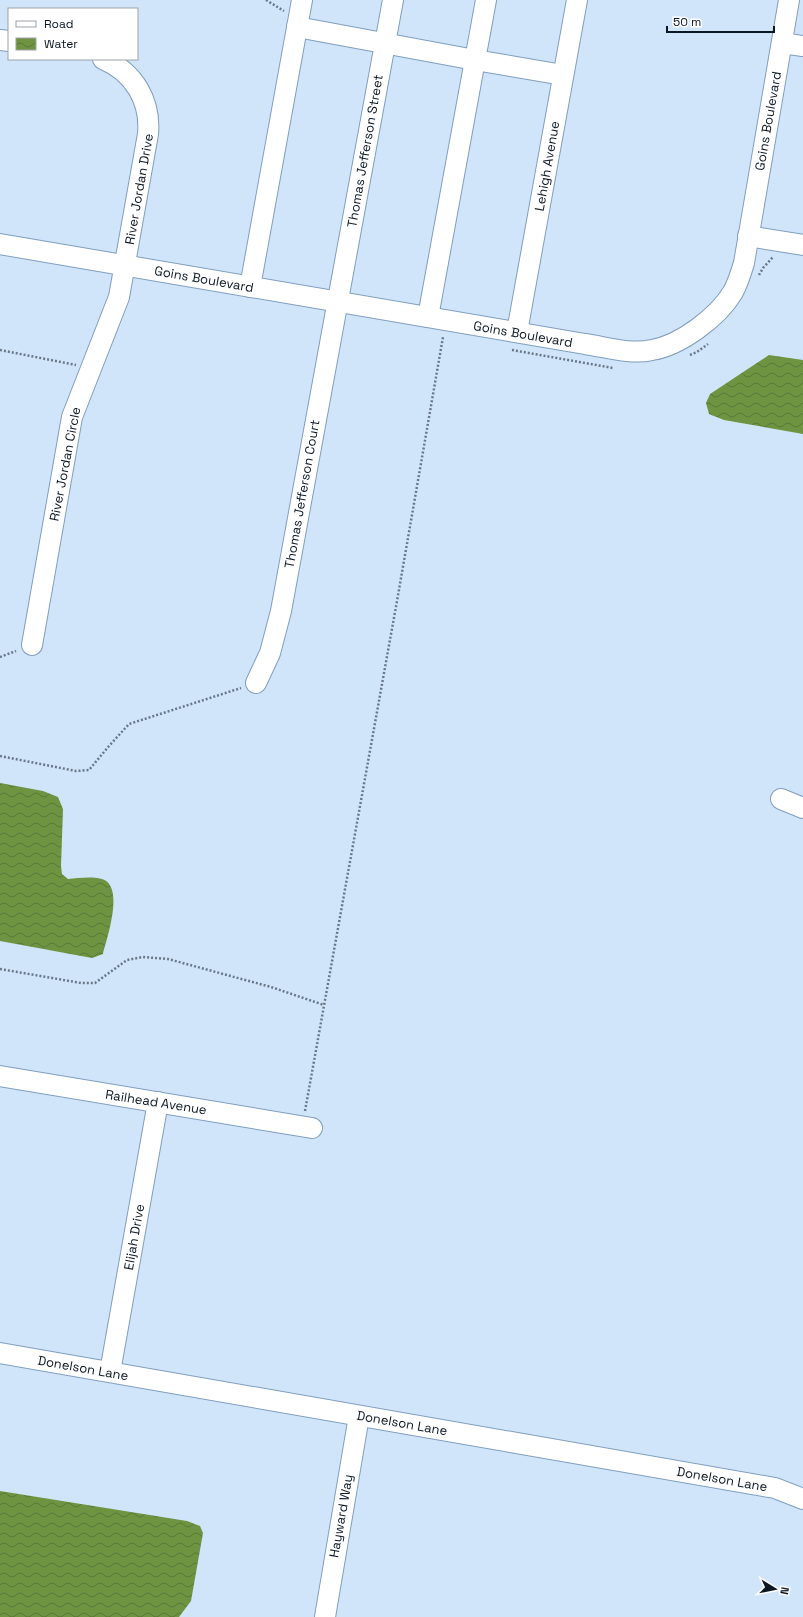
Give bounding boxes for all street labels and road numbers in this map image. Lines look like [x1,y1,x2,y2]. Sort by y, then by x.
street label: Goins Boulevard [751,70,785,172]
street label: Thomas Jefferson Street [343,73,387,229]
street label: Lehigh Avenue [531,120,563,212]
street label: River Jordan Drive [121,132,157,246]
street label: Goins Boulevard [153,262,255,296]
street label: Goins Boulevard [472,317,574,351]
street label: River Jordan Circle [46,405,84,523]
street label: Thomas Jefferson Court [281,418,323,570]
street label: Railhead Avenue [104,1086,208,1118]
street label: Elijah Drive [120,1203,148,1271]
street label: Donelson Lane [36,1352,130,1384]
street label: Donelson Lane [355,1407,449,1439]
street label: Donelson Lane [675,1463,769,1495]
street label: Hayward Way [325,1473,357,1559]

